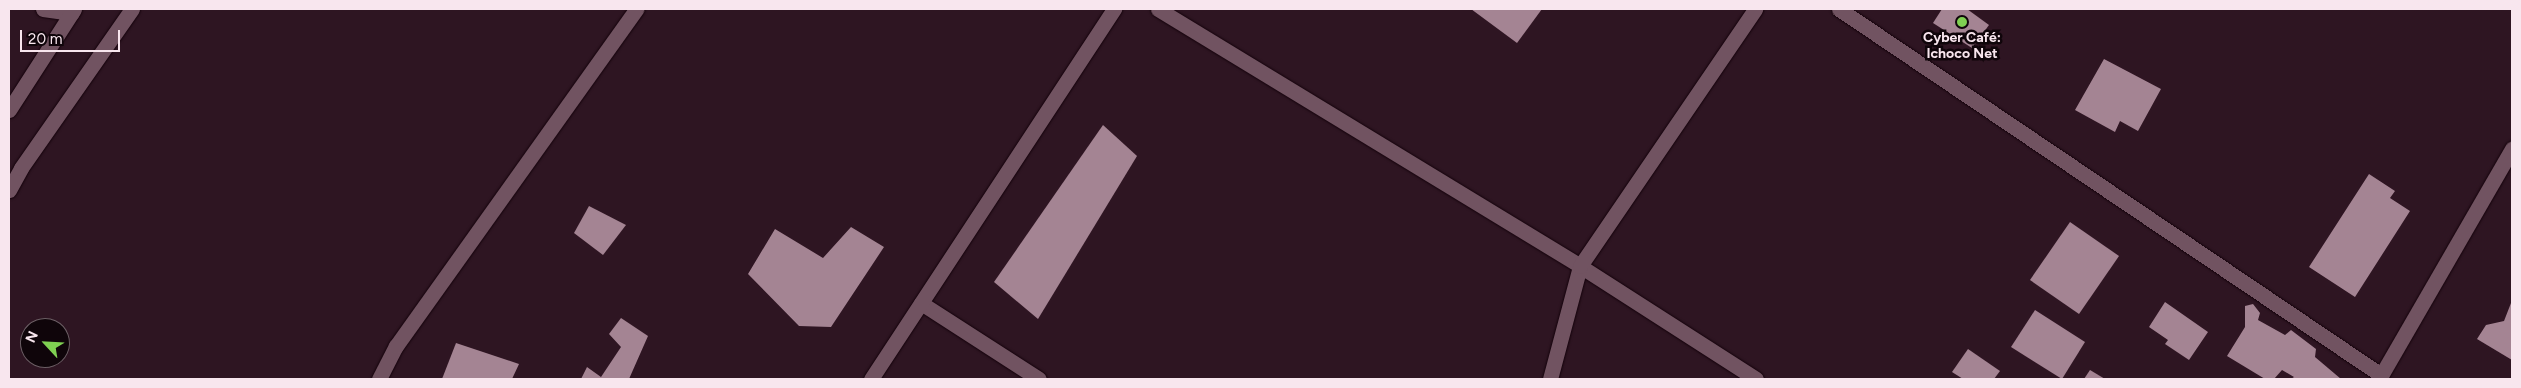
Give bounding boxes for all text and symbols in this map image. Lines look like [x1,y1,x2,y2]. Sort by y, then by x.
marker: Cyber Café: Ichoco Net [1956,16,1968,28]
scale bar [22,20,122,52]
text: 20 m [28,30,62,48]
place label: Cyber Café: Ichoco Net [1923,30,2001,62]
north arrow [20,318,70,368]
text: N [22,328,42,345]

